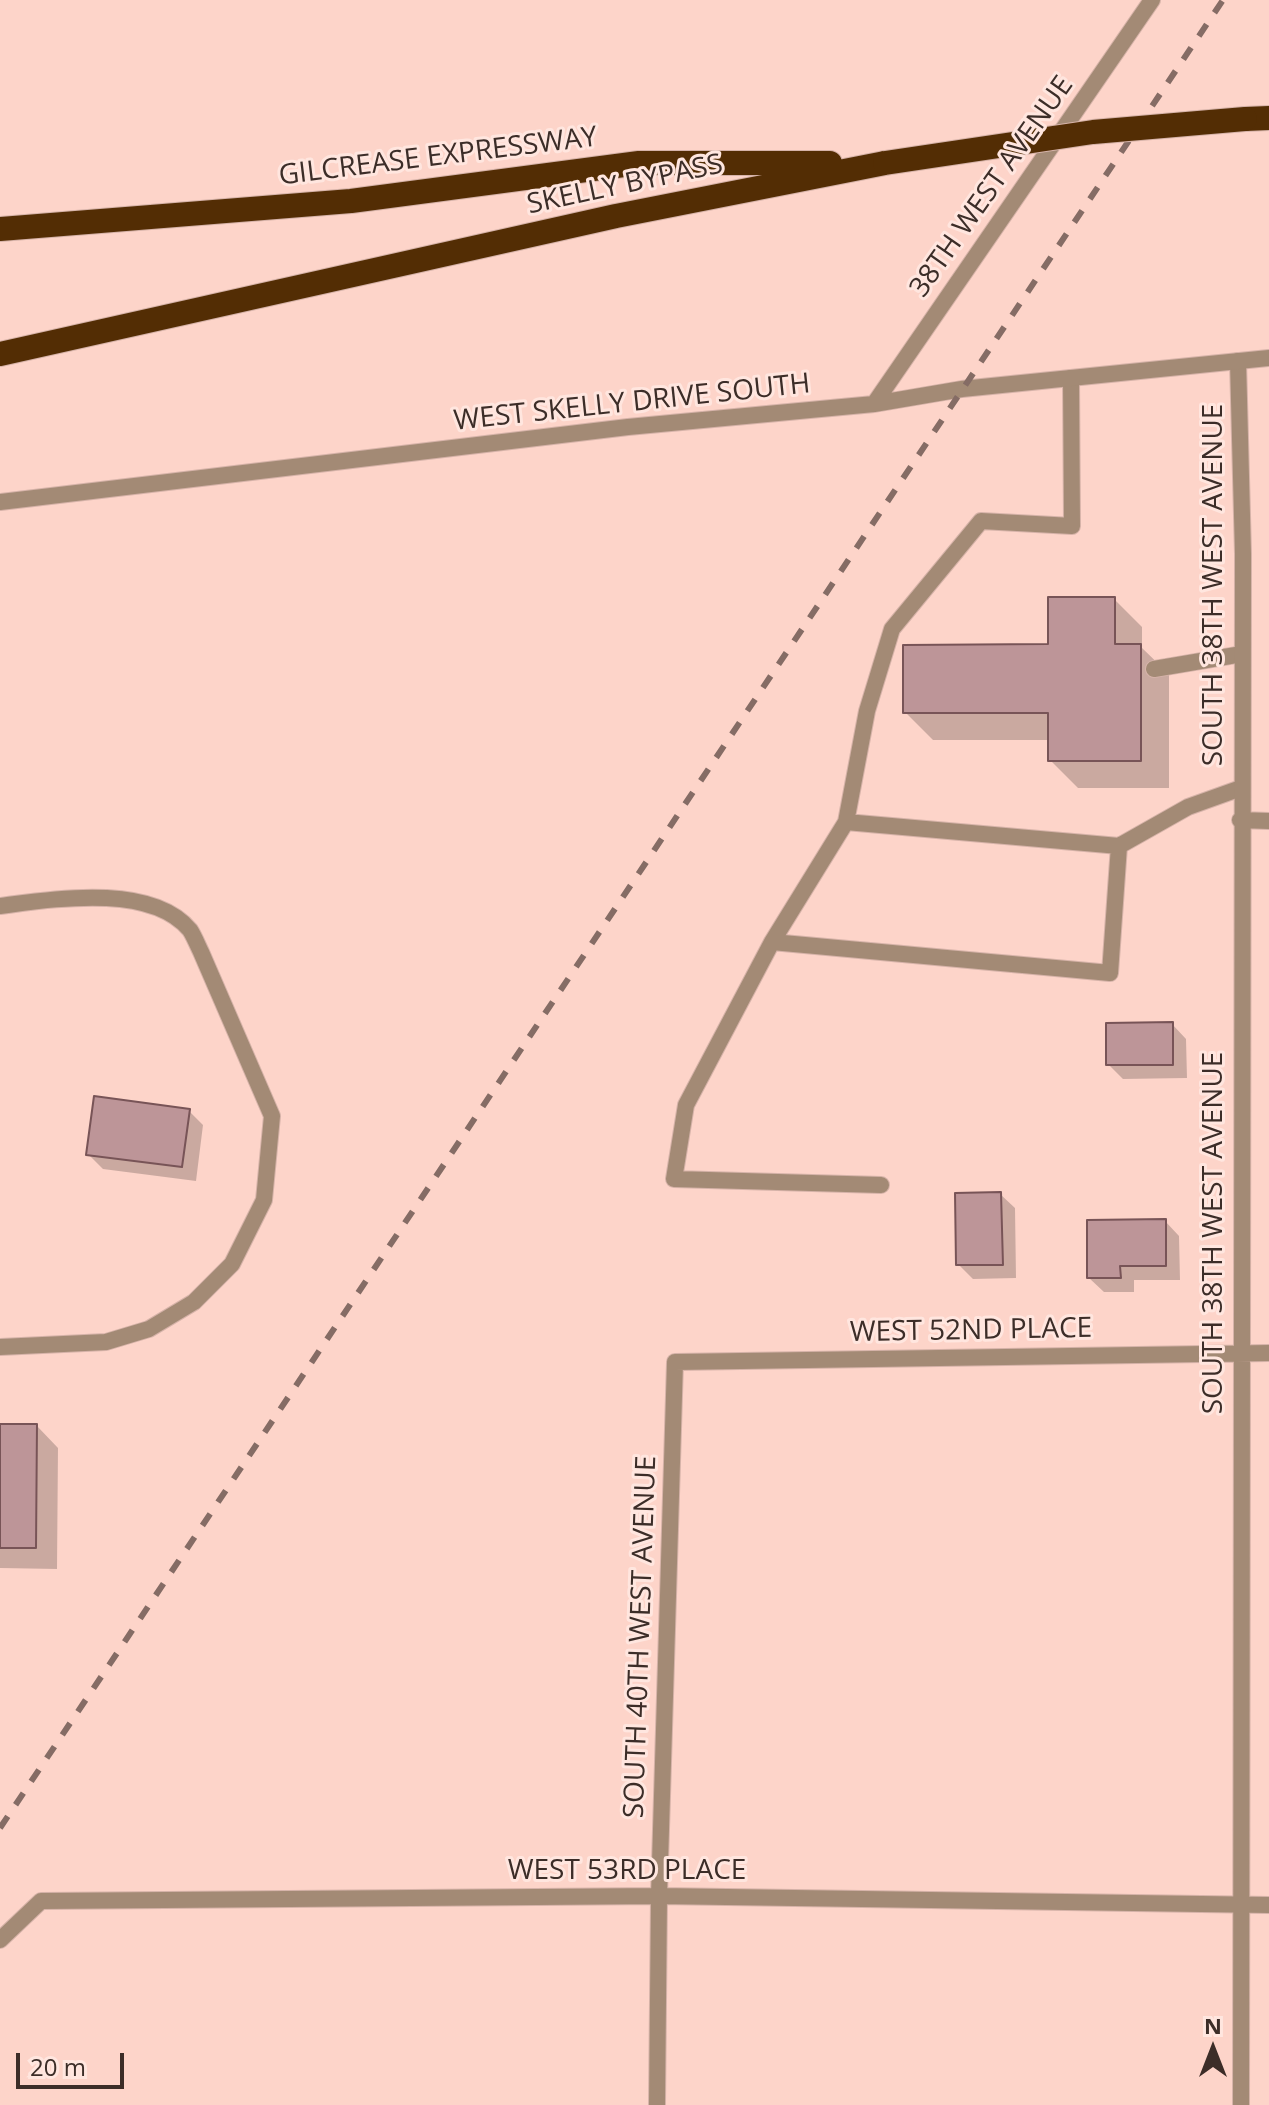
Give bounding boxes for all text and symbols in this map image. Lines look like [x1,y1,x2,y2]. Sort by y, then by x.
street label: 38TH WEST AVENUE [903,70,1081,304]
street label: GILCREASE EXPRESSWAY [277,121,599,193]
street label: SKELLY BYPASS [524,148,726,222]
street label: WEST SKELLY DRIVE SOUTH [452,368,812,438]
street label: SOUTH 38TH WEST AVENUE [1197,404,1231,766]
street label: SOUTH 38TH WEST AVENUE [1197,1052,1231,1414]
street label: WEST 52ND PLACE [849,1312,1093,1350]
street label: SOUTH 40TH WEST AVENUE [618,1455,664,1819]
street label: WEST 53RD PLACE [508,1854,746,1888]
north arrow [1173,2009,1253,2089]
text: N [1204,2010,1222,2040]
scale bar [20,2037,128,2087]
text: 20 m [30,2050,86,2083]

